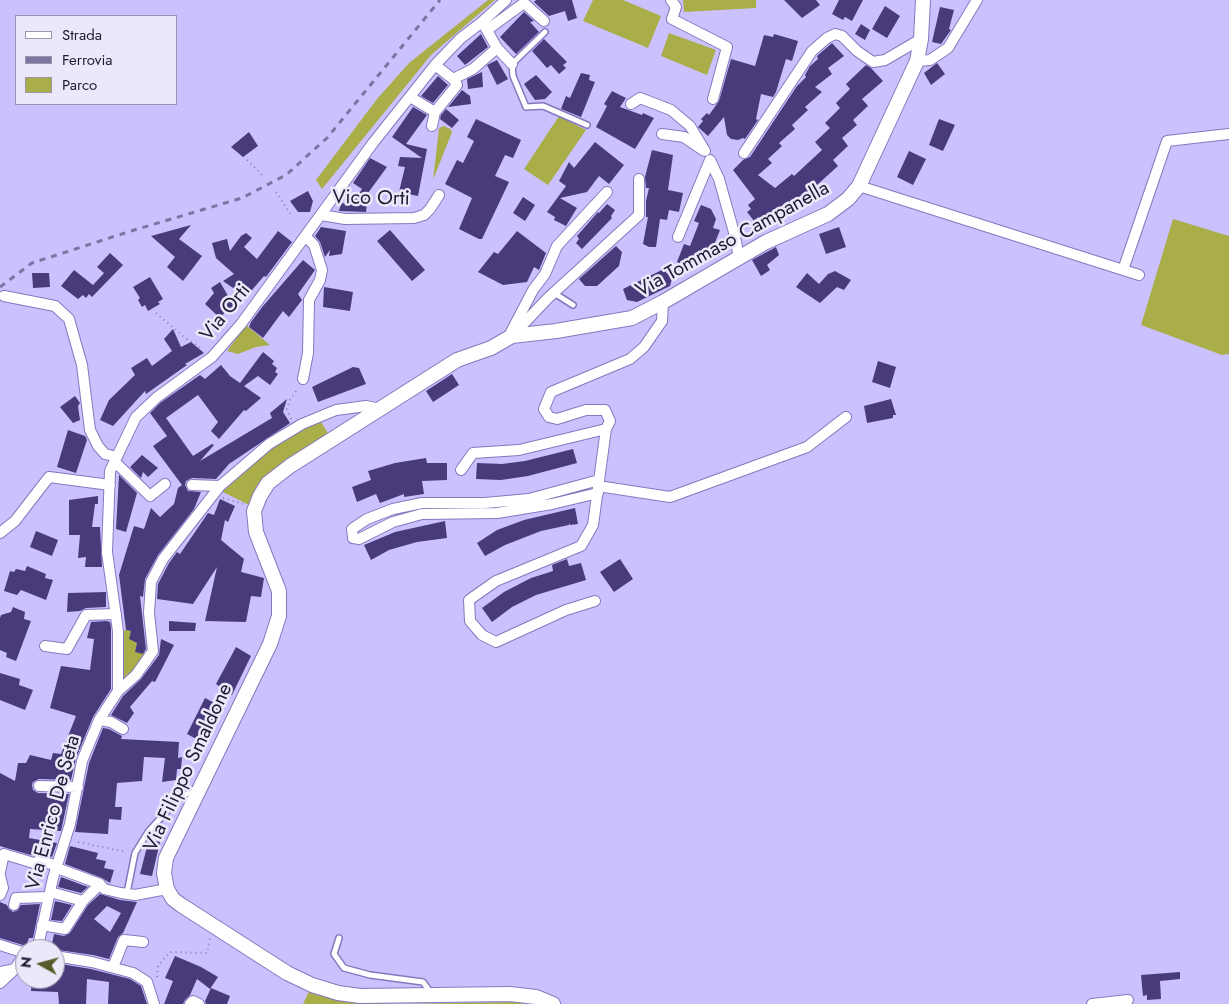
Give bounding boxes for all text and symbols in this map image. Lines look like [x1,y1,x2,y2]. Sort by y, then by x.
legend [15,15,178,105]
text: Strada [62,24,102,46]
text: Ferrovia [62,49,113,71]
text: Parco [62,74,97,96]
street label: Via Tommaso Campanella [632,177,834,303]
street label: Vico Orti [332,186,410,212]
street label: Via Orti [196,280,256,346]
street label: Via Filippo Smaldone [140,680,238,856]
street label: Via Enrico De Seta [22,733,86,893]
north arrow [15,939,65,989]
text: N [16,956,37,969]

